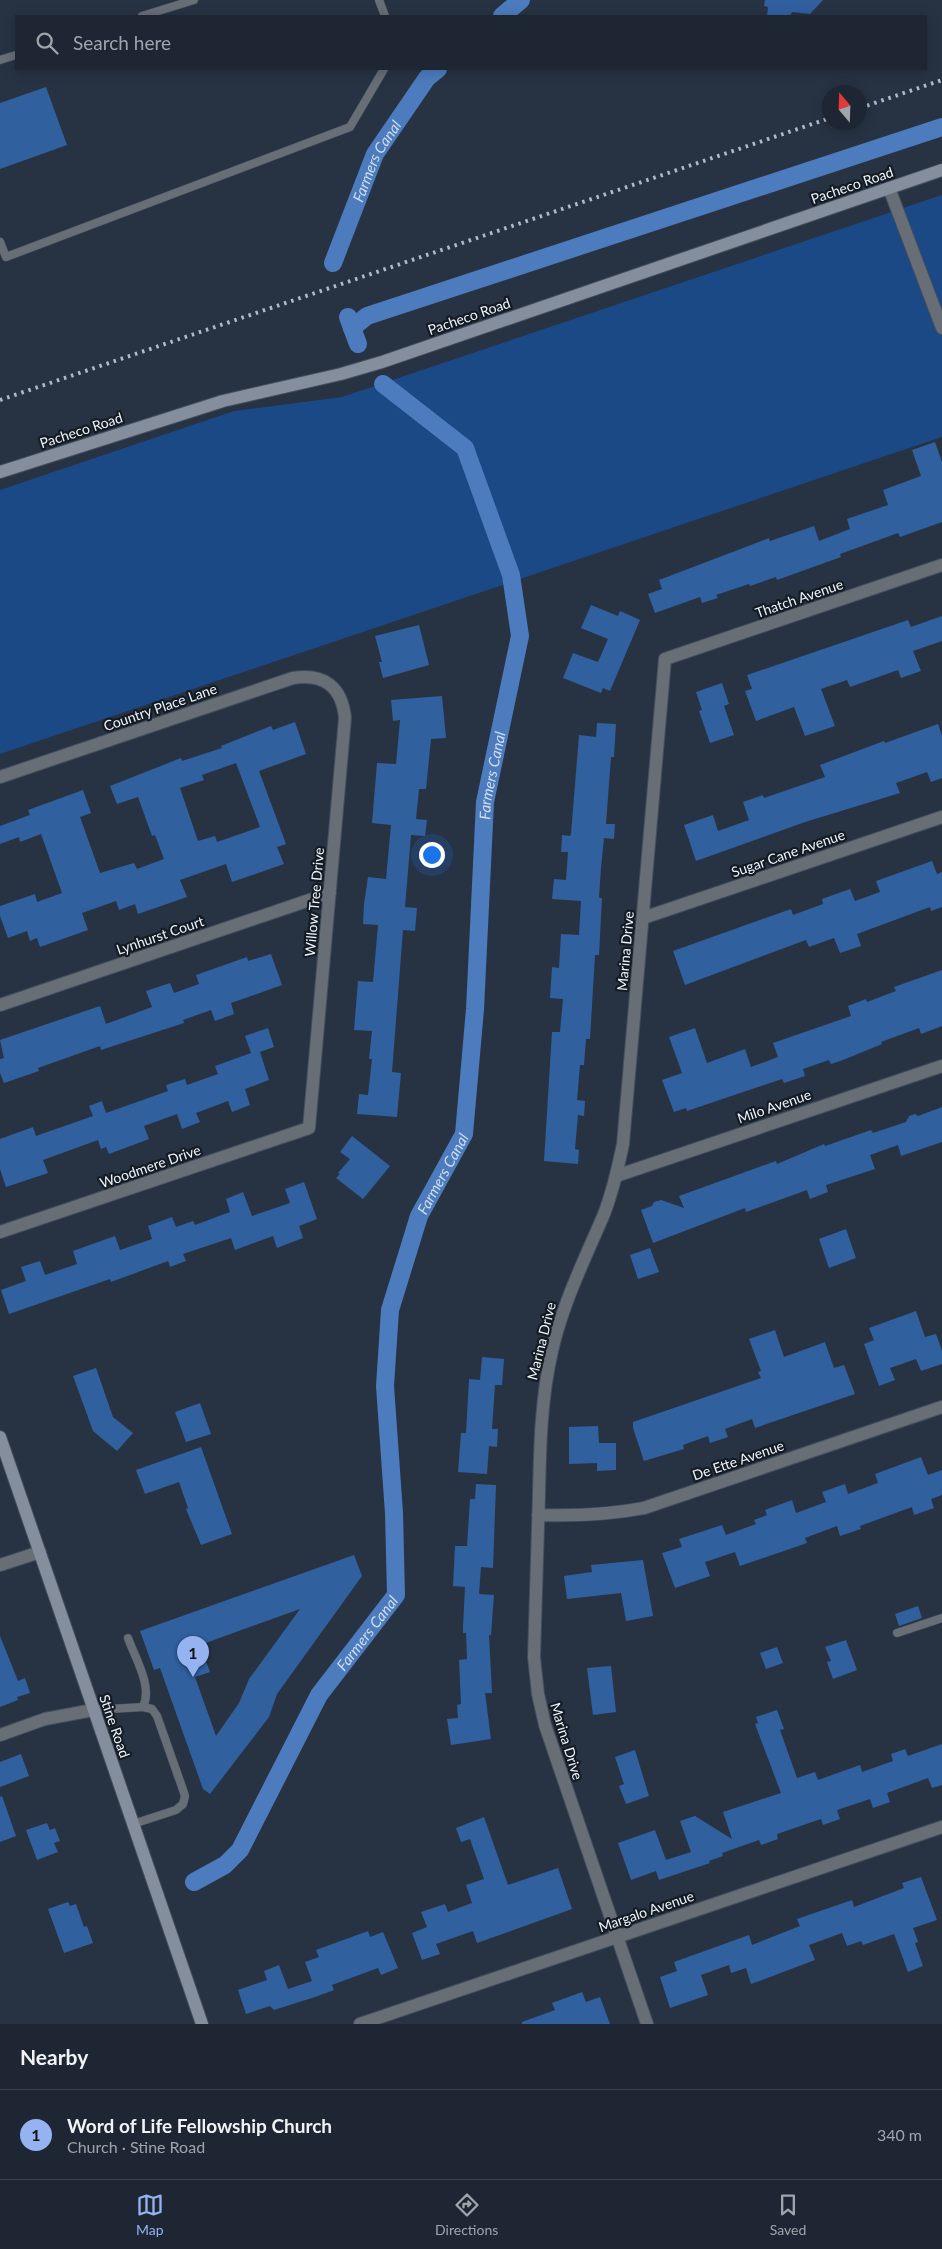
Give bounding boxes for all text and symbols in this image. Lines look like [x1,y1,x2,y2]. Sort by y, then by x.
search box [15,15,927,70]
icon: search [33,29,61,57]
text: Search here [73,31,171,54]
north arrow [822,85,867,130]
water label: Farmers Canal [348,116,405,204]
street label: Pacheco Road [808,163,896,207]
street label: Pacheco Road [425,294,513,338]
street label: Pacheco Road [37,409,125,451]
street label: Thatch Avenue [753,575,845,621]
street label: Country Place Lane [101,680,219,734]
water label: Farmers Canal [475,729,509,820]
street label: Sugar Cane Avenue [729,826,847,880]
your location [419,842,445,868]
street label: Willow Tree Drive [301,847,327,957]
street label: Marina Drive [613,910,637,992]
street label: Lynhurst Court [114,912,206,958]
street label: Milo Avenue [735,1085,813,1127]
water label: Farmers Canal [413,1129,472,1217]
street label: Woodmere Drive [97,1141,203,1191]
street label: Marina Drive [523,1300,559,1382]
street label: De Ette Avenue [690,1436,786,1484]
water label: Farmers Canal [332,1591,402,1674]
pin: 1 [177,1636,209,1677]
street label: Stine Road [96,1692,134,1760]
street label: Marina Drive [547,1700,587,1782]
street label: Margalo Avenue [596,1887,696,1935]
text: Nearby [20,2044,88,2069]
text: Word of Life Fellowship Church [67,2114,332,2137]
text: 1 [31,2125,41,2144]
text: 340 m [877,2125,922,2144]
text: Church · Stine Road [67,2137,205,2156]
tab: Map [136,2191,164,2238]
tab: Directions [435,2191,498,2238]
tab: Saved [770,2191,806,2238]

